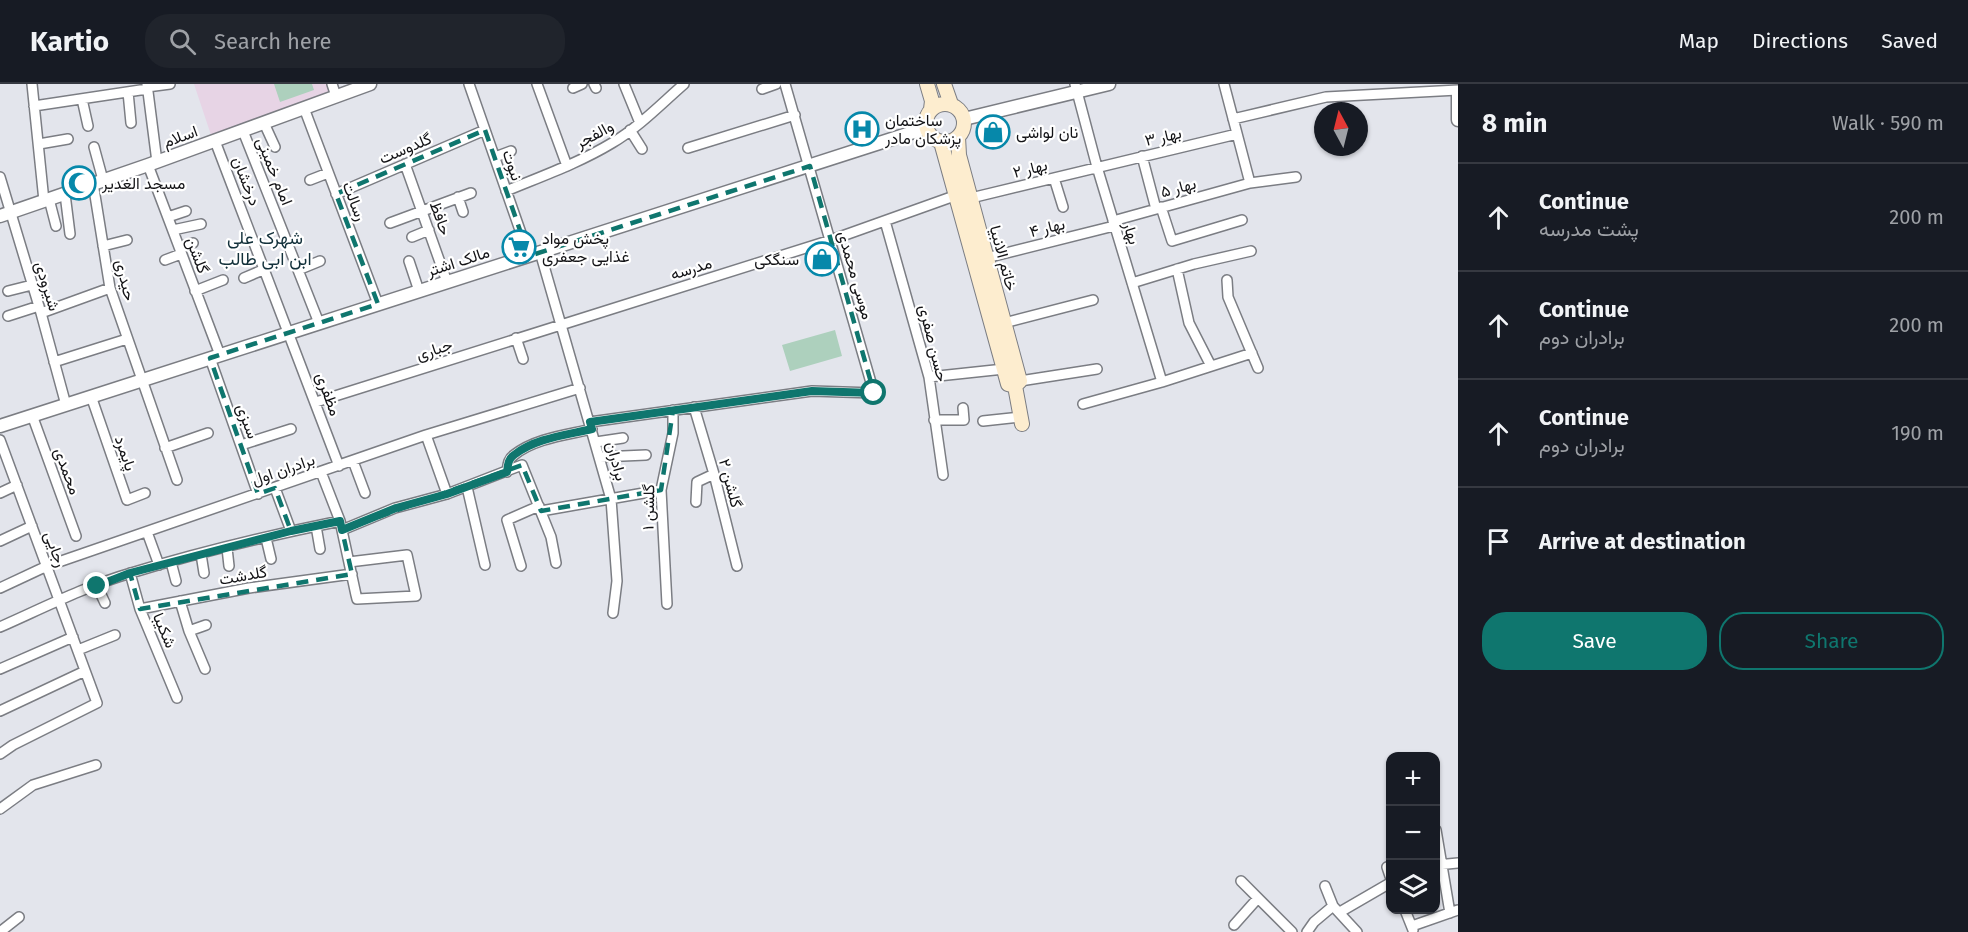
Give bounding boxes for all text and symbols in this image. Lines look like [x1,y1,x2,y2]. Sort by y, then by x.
search box [145,14,565,68]
text: Kartio [30,25,109,58]
icon: search [166,25,199,58]
text: Search here [214,28,332,55]
text: Map [1679,28,1719,54]
text: Directions [1752,28,1848,54]
text: Saved [1881,28,1938,54]
north arrow [1314,102,1368,156]
text: 8 min [1482,108,1548,139]
hospital icon: ساختمان پزشکان مادر [844,111,880,147]
place label: ساختمان پزشکان مادر [884,111,961,150]
text: Walk · 590 m [1832,111,1944,135]
shop icon: نان لواشی [975,114,1011,150]
street label: والفجر [571,116,617,154]
street label: اسلام [160,121,200,152]
place label: نان لواشی [1016,123,1078,143]
street label: بهار ۳ [1143,123,1184,151]
street label: گلدوست [376,129,435,169]
street label: امام خمینی [251,134,297,208]
street label: نبوت [498,147,527,183]
street label: درخشان [228,154,265,209]
street label: بهار ۲ [1011,155,1050,183]
mosque icon: مسجد الغدیر [61,165,97,201]
place label: مسجد الغدیر [101,174,185,194]
street label: بهار ۵ [1158,174,1198,202]
street label: رسالت [337,179,371,224]
text: Continue [1539,188,1629,215]
street label: حافظ [426,199,455,238]
icon: ahead [1482,201,1515,234]
text: 200 m [1889,205,1944,229]
street label: بهار ۴ [1027,214,1067,242]
text: پشت مدرسه [1539,217,1639,241]
street label: بهار [1118,219,1144,247]
street label: خاتم الانبیا [985,223,1021,294]
district label: شهرک علی ابن ابی طالب [218,227,312,270]
supermarket icon: پخش مواد غذایی جعفری [501,229,537,265]
place label: پخش مواد غذایی جعفری [542,229,630,267]
street label: موسی محمدی [833,229,877,322]
street label: گلشن [181,234,213,276]
shop icon: سنگکی [804,241,840,277]
street label: مالک اشتر [423,242,492,282]
place label: سنگکی [754,250,799,270]
street label: مدرسه [668,253,714,285]
street label: حیدری [111,258,140,303]
street label: شیرودی [30,259,64,314]
text: Continue [1539,296,1629,323]
street label: حسن صفری [914,303,952,384]
icon: ahead [1482,309,1515,342]
text: 200 m [1889,313,1944,337]
text: برادران دوم [1539,325,1625,349]
street label: جباری [414,335,455,365]
street label: مظفری [311,370,345,419]
route start [860,379,886,405]
street label: سبزی [232,401,263,442]
text: Continue [1539,404,1629,431]
icon: ahead [1482,417,1515,450]
text: 190 m [1891,421,1944,445]
street label: پایمرد [109,433,140,474]
text: برادران دوم [1539,433,1625,457]
street label: برادران [601,439,631,483]
street label: محمدی [49,445,85,498]
street label: برادران اول [249,450,317,490]
street label: گلشن ۲ [714,457,746,510]
street label: گلشن ۱ [639,484,659,530]
icon: arrive [1482,525,1515,558]
text: Arrive at destination [1539,528,1746,555]
street label: رجایی [39,529,71,570]
street label: گلدشت [218,562,268,589]
route end [83,572,109,598]
street label: شکیبا [149,610,180,651]
button: Save [1482,612,1707,670]
button: Share [1719,612,1944,670]
map controls [1386,752,1440,914]
button: + [1386,752,1440,806]
button: − [1386,806,1440,860]
button: layers [1386,860,1440,914]

